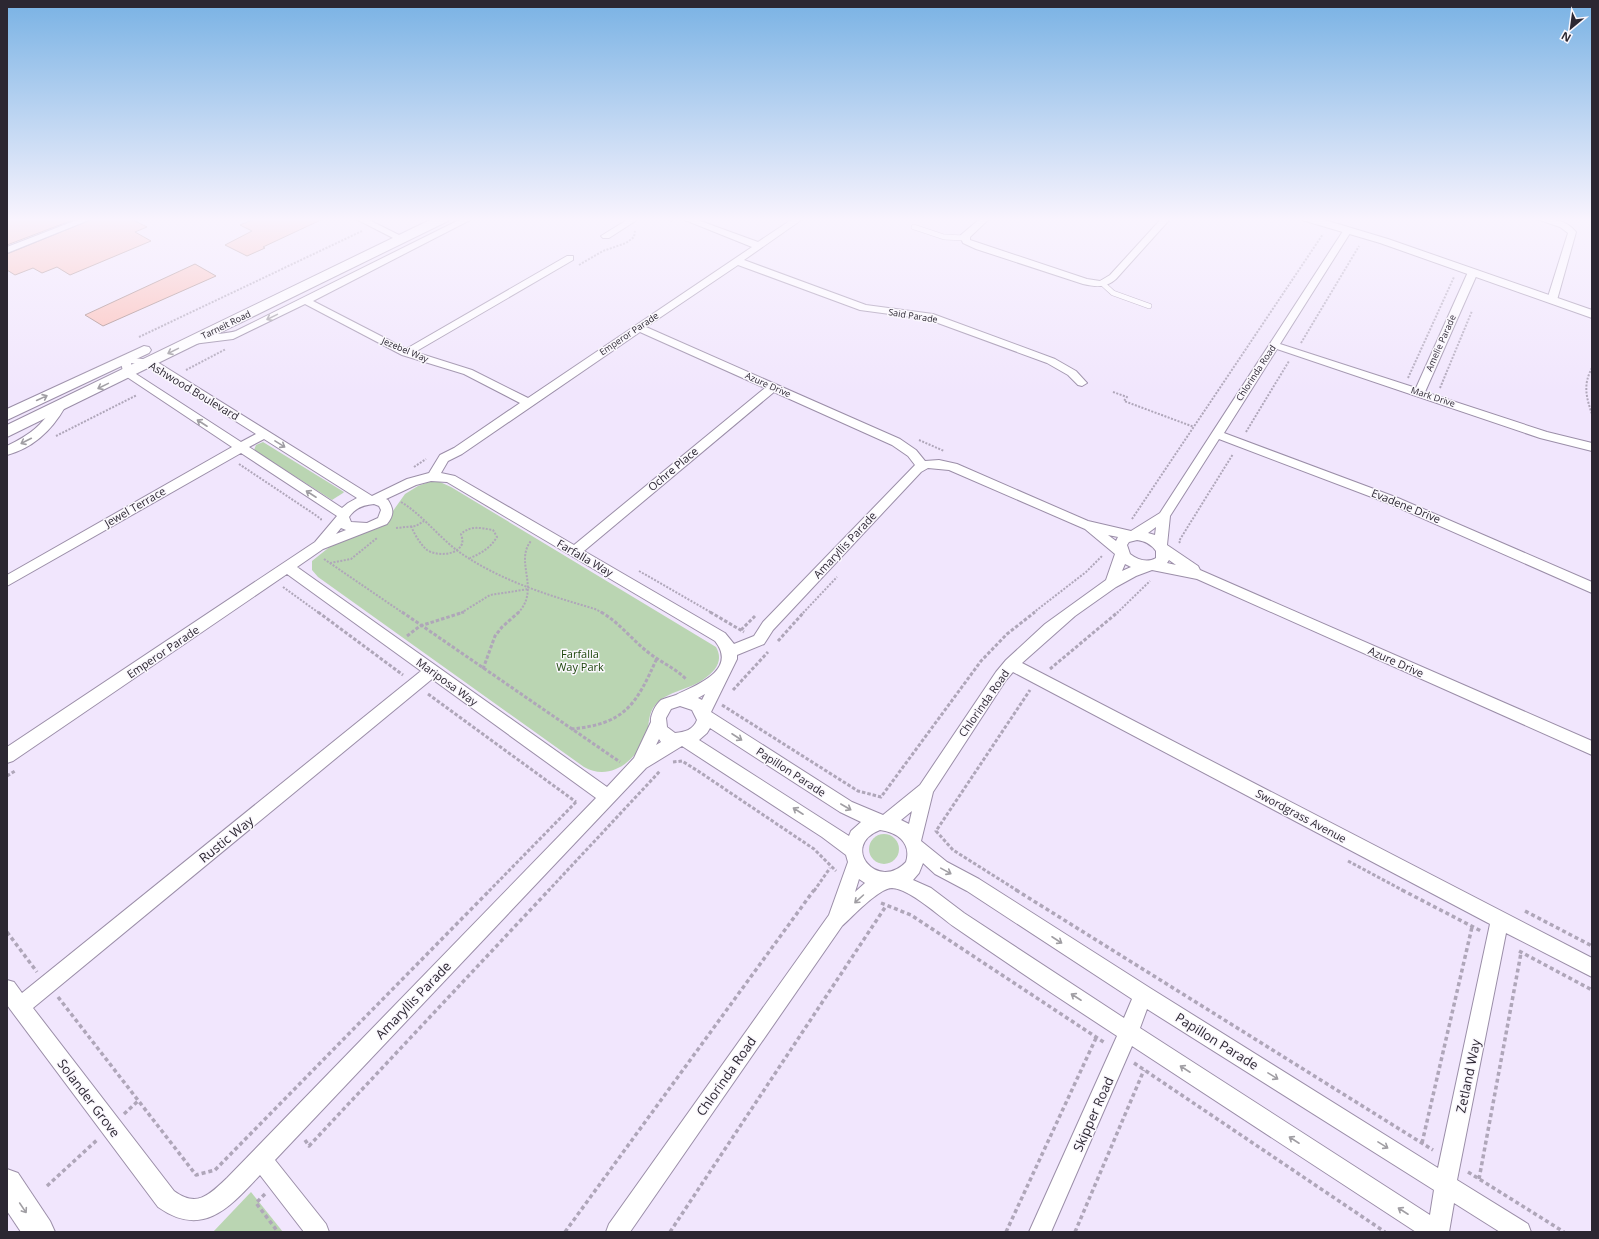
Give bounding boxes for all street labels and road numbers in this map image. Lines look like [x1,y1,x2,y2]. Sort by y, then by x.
street label: Said Parade [888,305,939,326]
street label: Tarneit Road [199,307,253,342]
street label: Emperor Parade [597,309,661,358]
street label: Amelie Parade [1422,312,1459,373]
street label: Jezebel Way [379,333,431,365]
street label: Chlorinda Road [1233,342,1279,403]
street label: Ashwood Boulevard [146,358,242,423]
street label: Azure Drive [743,369,793,400]
street label: Mark Drive [1409,383,1457,410]
street label: Ochre Place [644,443,701,494]
street label: Jewel Terrace [101,483,168,531]
street label: Evadene Drive [1369,485,1443,526]
street label: Amaryllis Parade [810,508,879,581]
street label: Farfalla Way [554,535,616,580]
street label: Emperor Parade [124,622,202,681]
street label: Azure Drive [1366,643,1426,680]
street label: Mariposa Way [414,654,481,709]
street label: Chlorinda Road [955,666,1012,739]
street label: Papillon Parade [754,743,829,800]
street label: Swordgrass Avenue [1253,785,1349,846]
street label: Rustic Way [195,811,257,867]
street label: Amaryllis Parade [371,957,455,1043]
street label: Papillon Parade [1172,1008,1262,1074]
street label: Chlorinda Road [692,1033,760,1119]
street label: Zetland Way [1451,1037,1485,1115]
street label: Solander Grove [54,1055,124,1141]
street label: Skipper Road [1068,1074,1118,1154]

